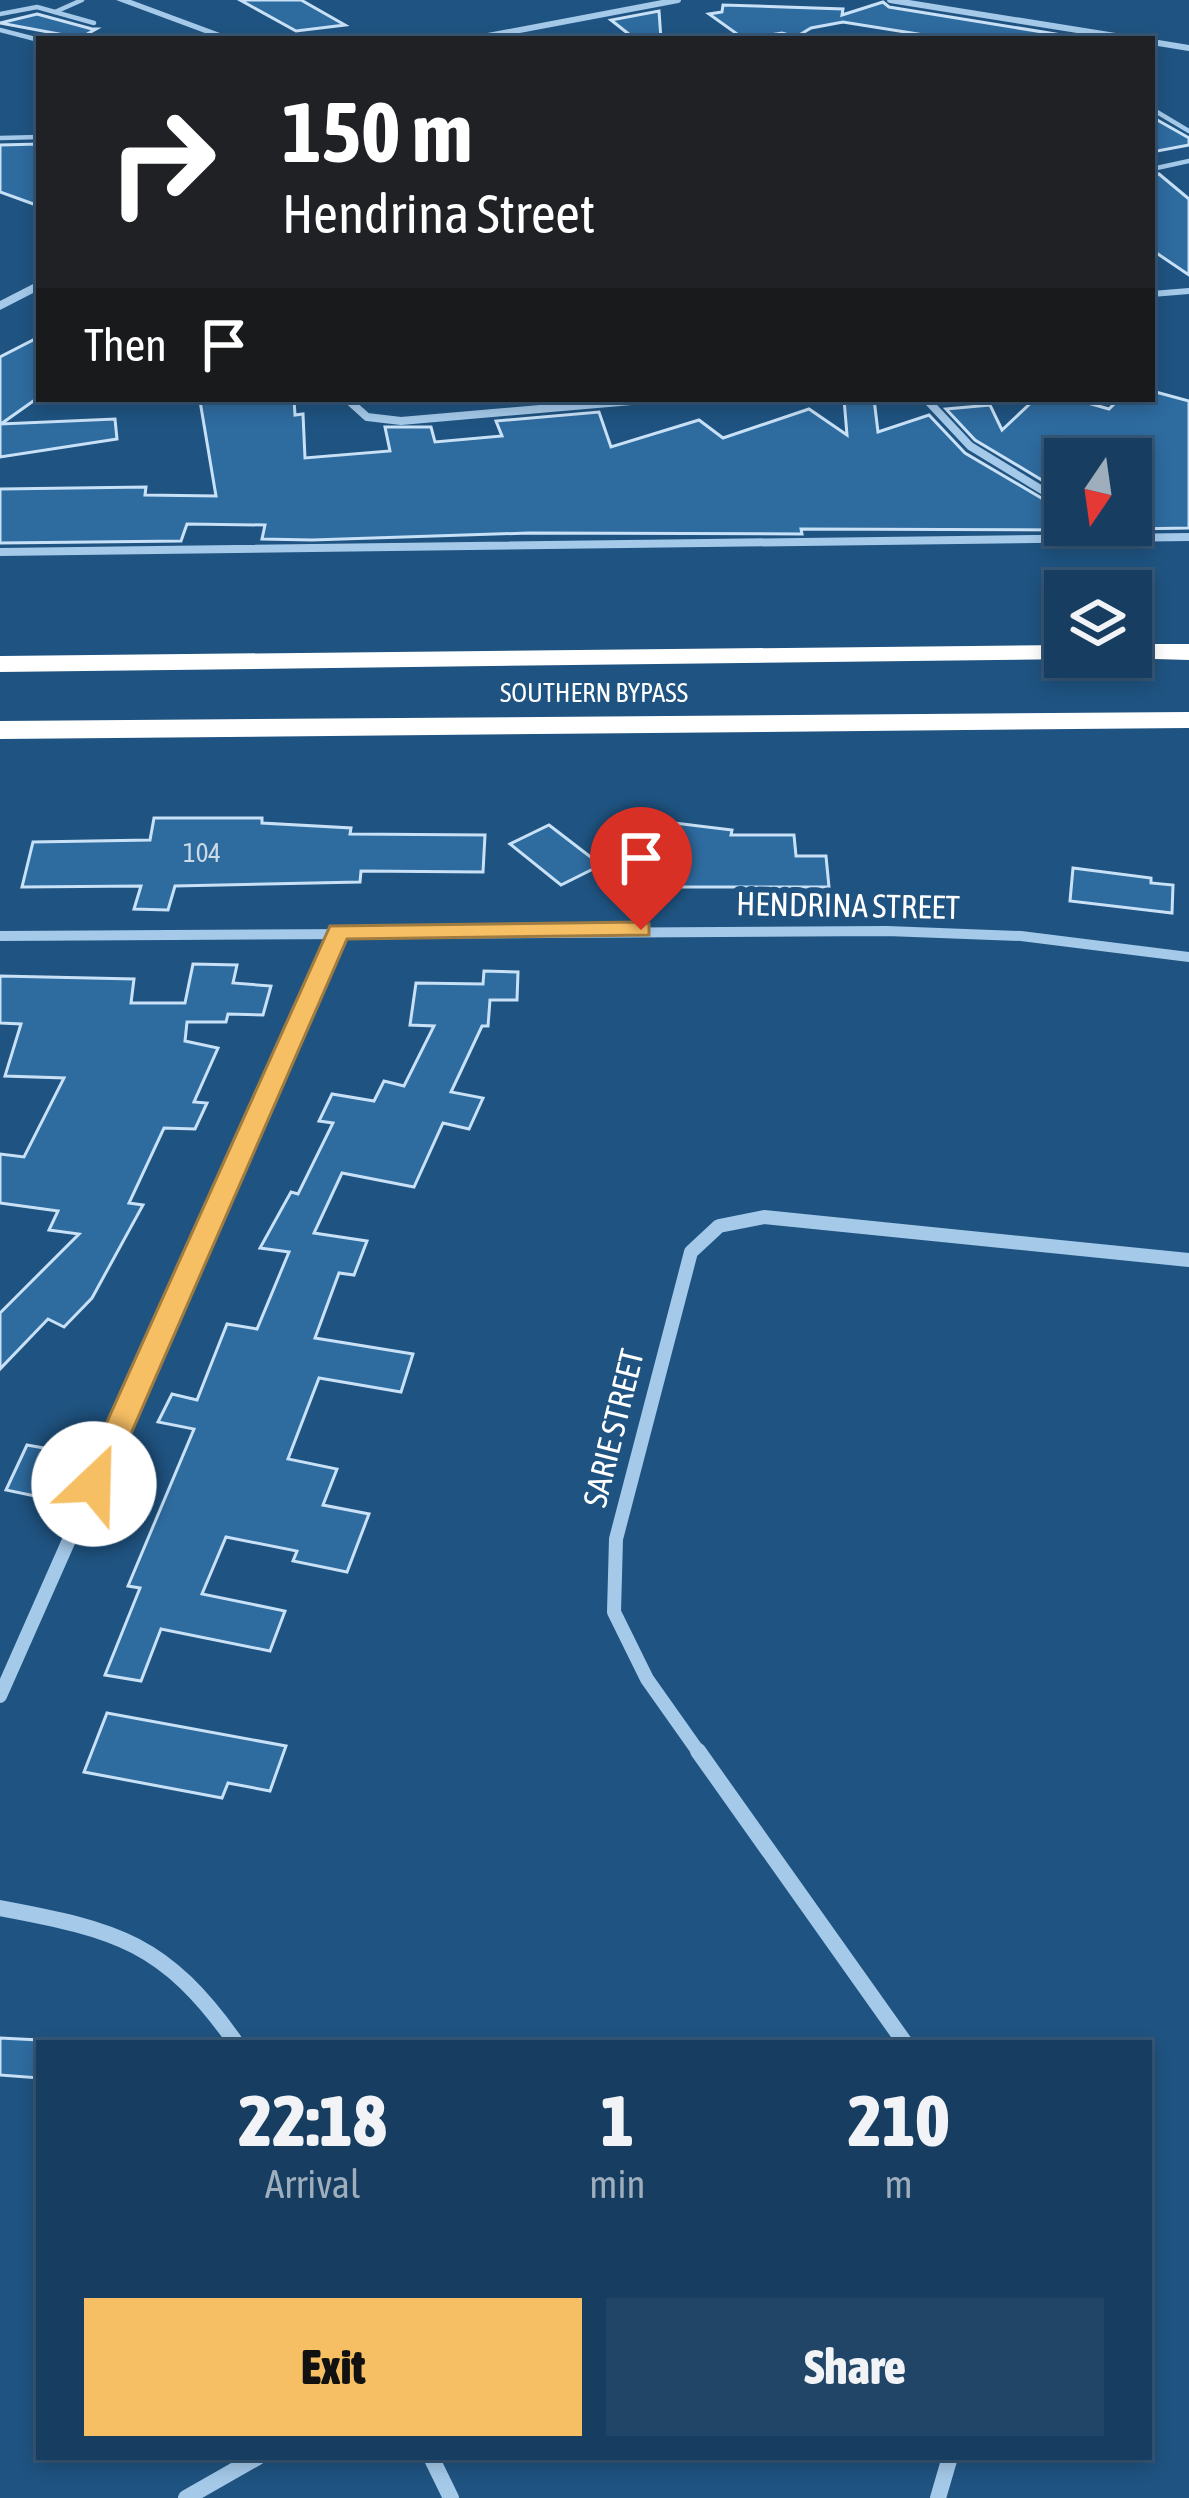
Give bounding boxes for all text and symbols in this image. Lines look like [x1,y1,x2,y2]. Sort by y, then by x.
icon: right [84,84,240,240]
text: 150 m [282,84,472,180]
text: Hendrina Street [282,183,595,244]
icon: arrive [191,312,257,378]
text: Then [84,319,167,371]
north arrow [1044,438,1152,546]
map controls [1044,438,1152,678]
button: layers [1044,570,1152,678]
street label: SOUTHERN BYPASS [500,677,688,708]
pin [590,807,692,930]
icon: arrive [608,825,674,891]
house number: 104 [183,837,221,868]
street label: HENDRINA STREET [736,884,961,926]
street label: SARIE STREET [575,1345,651,1511]
position arrow [31,1421,157,1547]
text: 22:18 [239,2079,387,2161]
text: 1 [600,2079,634,2161]
text: 210 [848,2079,949,2161]
text: Arrival [265,2162,360,2206]
text: min [589,2162,645,2206]
text: m [885,2162,913,2206]
button: Exit [84,2298,582,2436]
button: Share [606,2298,1104,2436]

